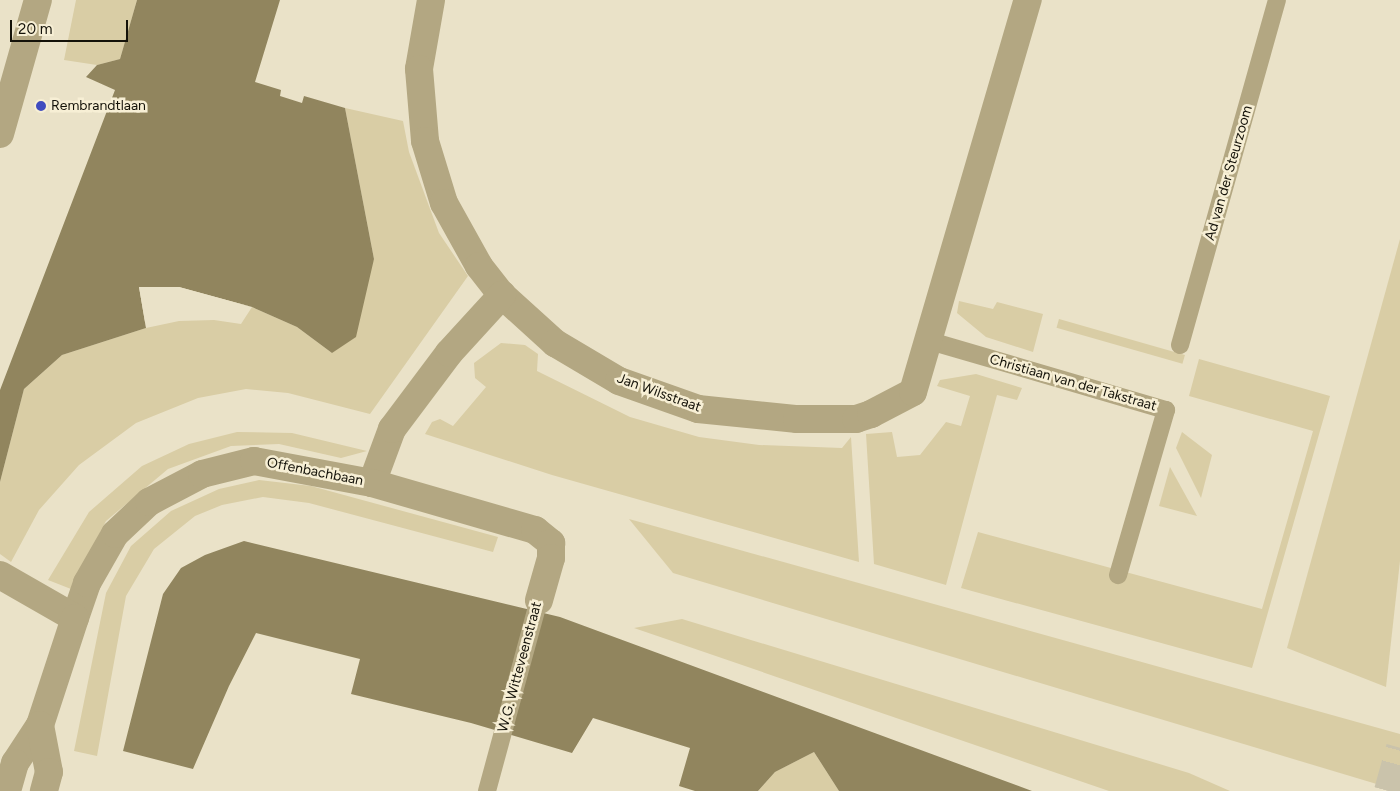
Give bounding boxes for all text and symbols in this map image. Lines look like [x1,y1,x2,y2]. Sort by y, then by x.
scale bar [12,10,130,42]
text: 20 m [18,20,52,38]
place label: Rembrandtlaan [51,98,146,114]
marker: Rembrandtlaan [35,100,47,112]
street label: Ad van der Steurzoom [1202,104,1256,242]
street label: Christiaan van der Takstraat [988,351,1158,415]
street label: Jan Wilsstraat [615,370,703,416]
street label: Offenbachbaan [265,454,365,490]
street label: W.G. Witteveenstraat [494,600,546,734]

